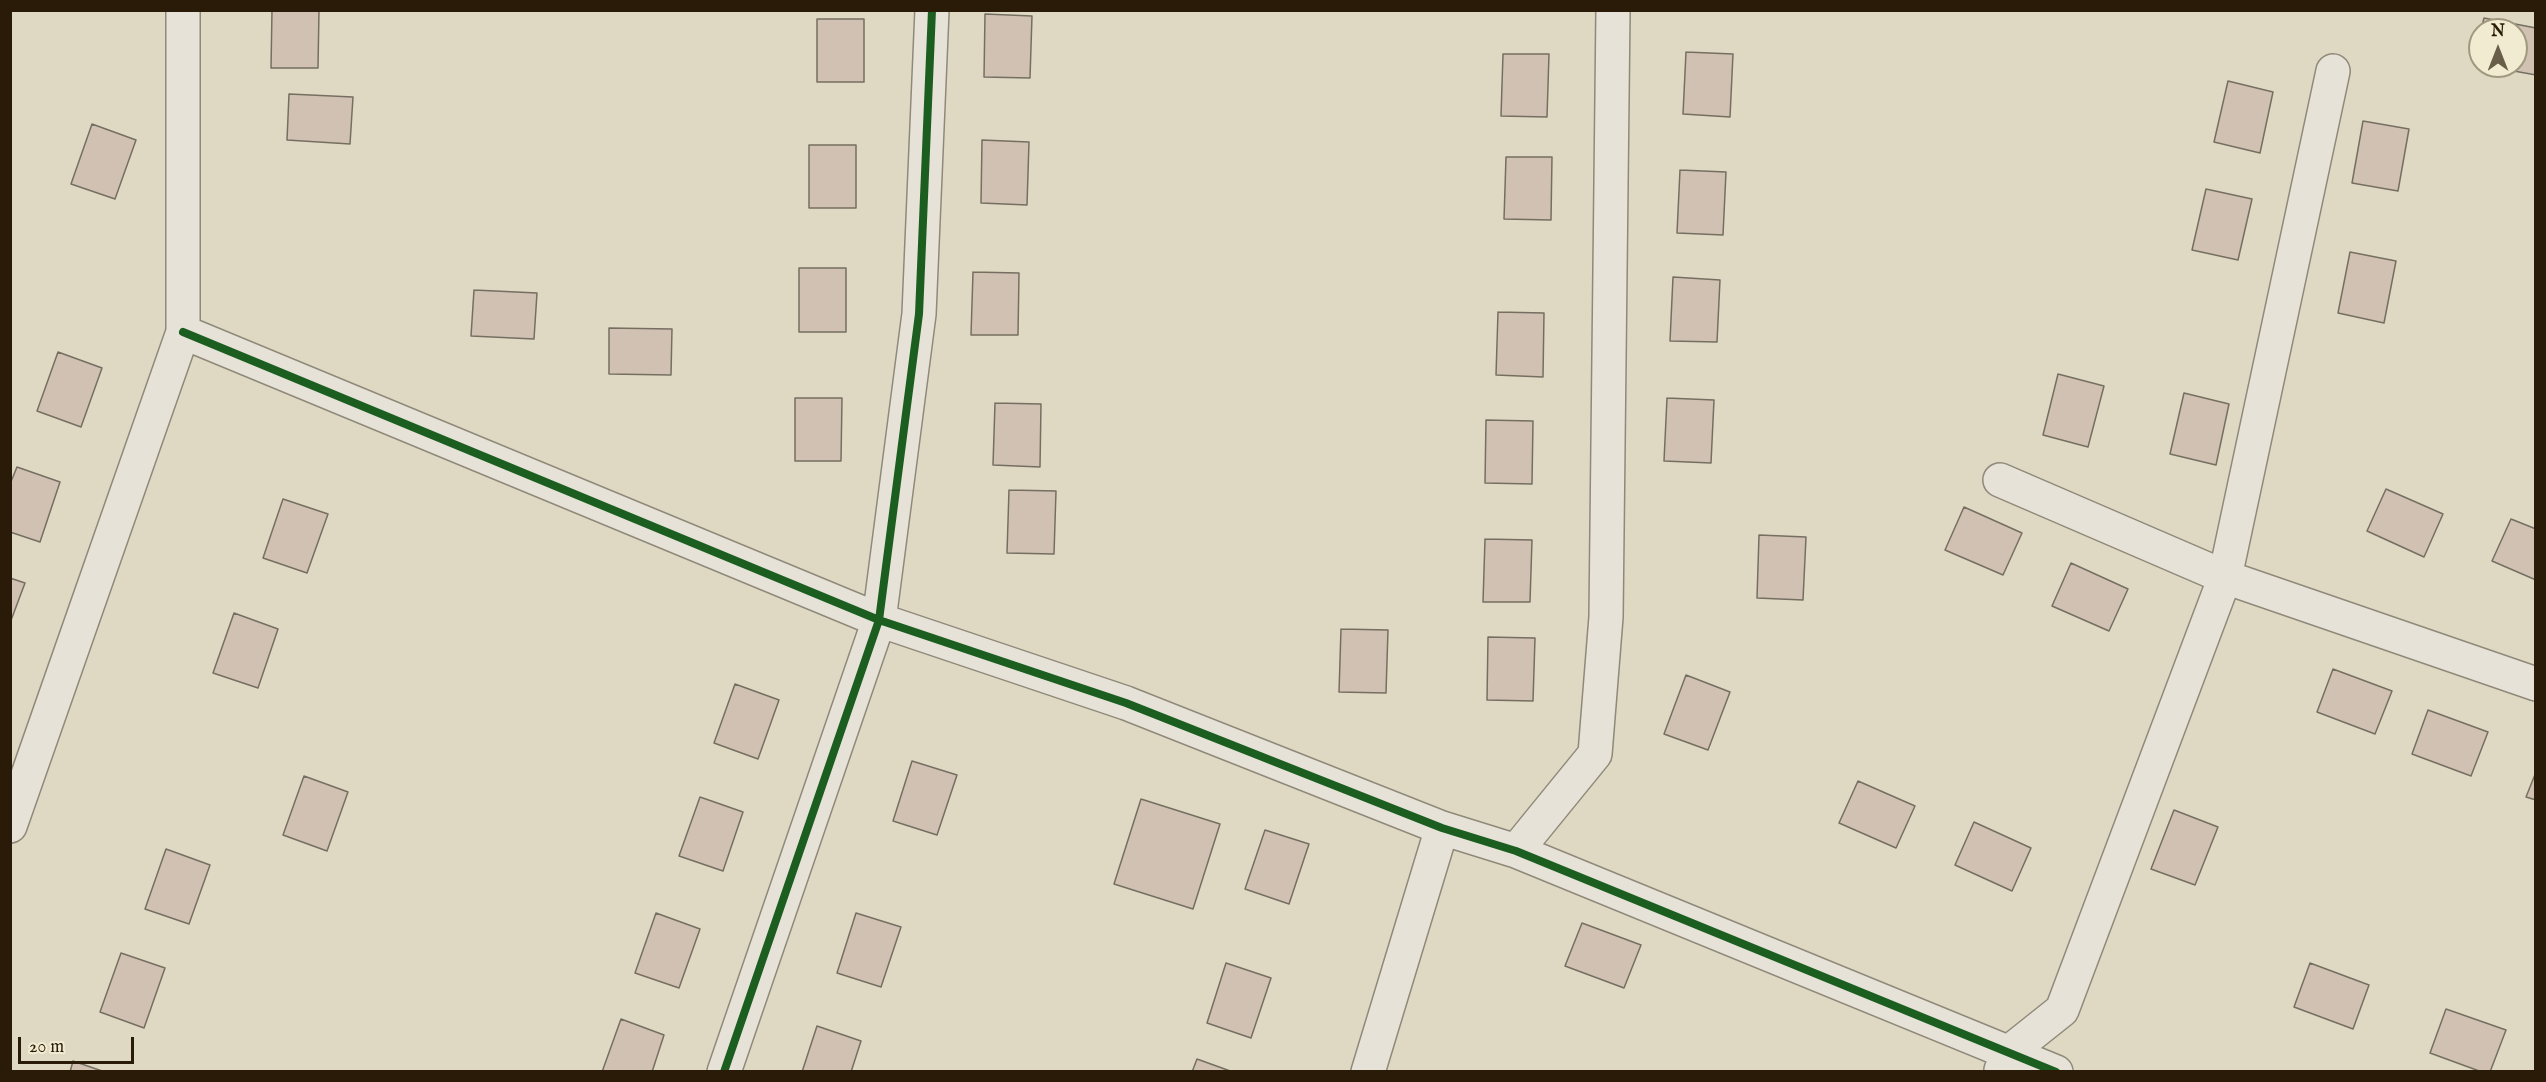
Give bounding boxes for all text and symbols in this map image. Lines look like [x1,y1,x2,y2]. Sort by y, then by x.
north arrow [2468,18,2528,78]
text: N [2491,22,2505,42]
scale bar [21,1025,136,1063]
text: 20 m [29,1036,64,1059]

